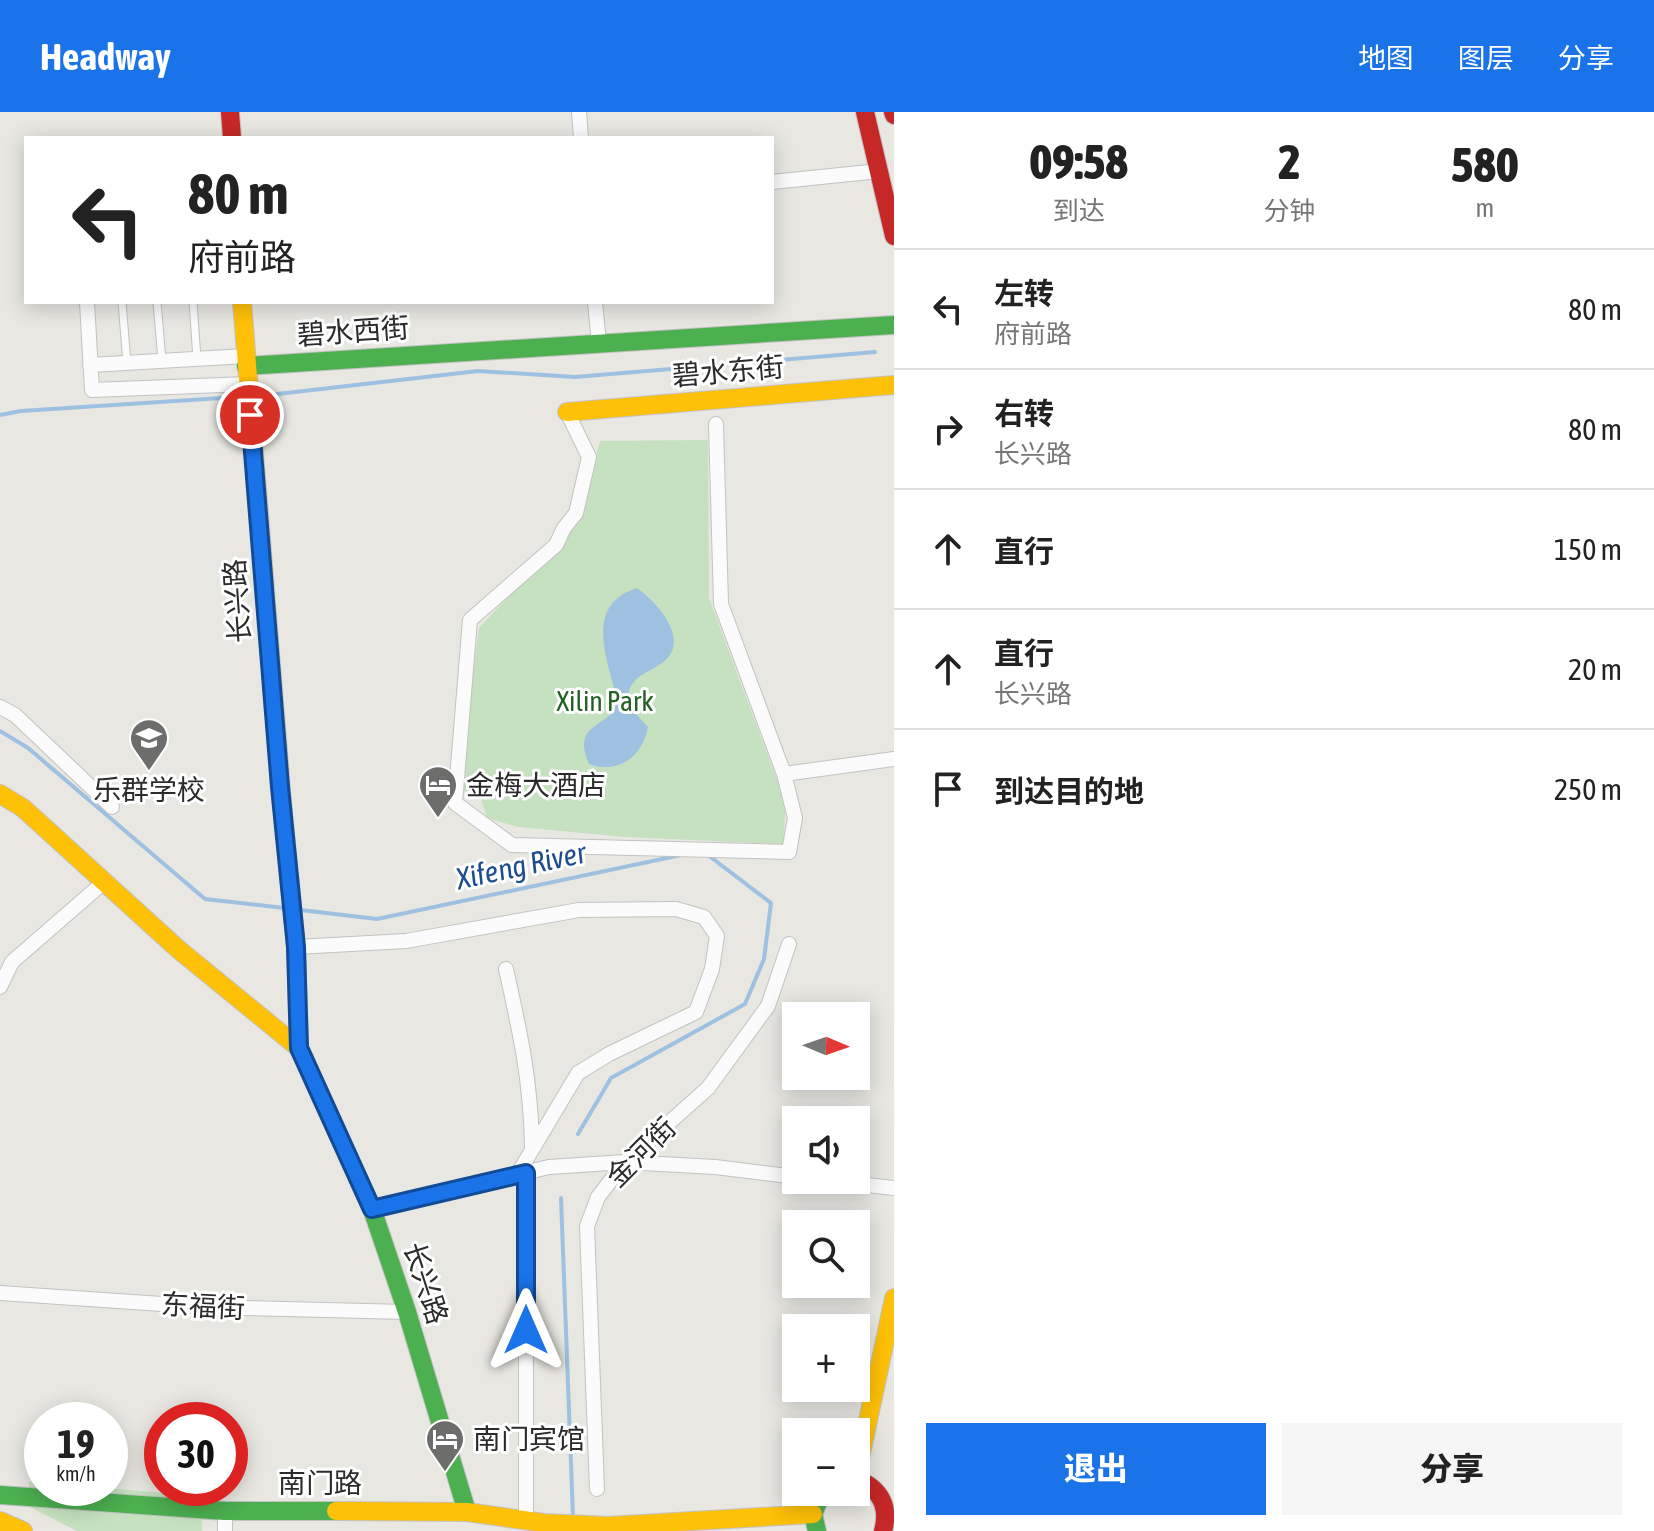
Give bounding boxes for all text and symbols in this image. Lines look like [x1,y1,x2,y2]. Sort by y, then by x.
text: Headway [40,35,171,78]
text: 地图 [1358,42,1414,74]
text: 图层 [1458,42,1514,74]
text: 分享 [1558,42,1614,74]
text: 09:58 [1029,134,1128,189]
text: 2 [1278,134,1301,189]
text: 580 [1451,137,1519,192]
text: 80 m [188,162,289,226]
icon: left [56,168,160,272]
text: m [1475,193,1494,223]
text: 到达 [1053,196,1105,226]
text: 分钟 [1264,196,1316,226]
text: 府前路 [188,236,296,278]
text: 左转 [994,276,1054,310]
icon: left [926,287,970,331]
text: 80 m [1568,292,1622,326]
street label: 碧水西街 [296,311,410,351]
text: 府前路 [994,319,1072,349]
street label: 碧水东街 [671,350,785,392]
pin [216,381,284,449]
icon: arrive [228,393,272,437]
text: 右转 [994,396,1054,430]
icon: right [926,407,970,451]
text: 80 m [1568,412,1622,446]
text: 长兴路 [994,439,1072,469]
icon: ahead [926,527,970,571]
text: 150 m [1554,532,1622,566]
text: 直行 [994,534,1054,568]
street label: 长兴路 [218,558,256,644]
text: 直行 [994,636,1054,670]
icon: ahead [926,647,970,691]
text: 20 m [1568,652,1622,686]
text: 长兴路 [994,679,1072,709]
park label: Xilin Park [556,685,654,717]
school or university icon: 乐群学校 [128,717,170,772]
hotel icon: 金梅大酒店 [417,764,459,819]
icon: arrive [926,767,970,811]
place label: 金梅大酒店 [466,769,606,801]
text: 250 m [1554,772,1622,806]
place label: 乐群学校 [93,774,205,806]
text: 到达目的地 [994,774,1144,808]
water label: Xifeng River [452,834,590,896]
north arrow [782,1002,870,1090]
map controls [782,1002,870,1506]
button: sound [782,1106,870,1194]
street label: 金河街 [600,1111,682,1193]
button: search [782,1210,870,1298]
street label: 长兴路 [398,1238,454,1328]
street label: 东福街 [160,1288,246,1324]
position arrow [484,1288,568,1372]
button: + [782,1314,870,1402]
speed limit sign: 30 [144,1402,248,1506]
hotel icon: 南门宾馆 [424,1418,466,1473]
button: − [782,1418,870,1506]
text: 19 [57,1421,95,1466]
place label: 南门宾馆 [473,1423,585,1455]
button: 退出 [926,1423,1266,1515]
button: 分享 [1282,1423,1622,1515]
text: km/h [56,1462,96,1485]
street label: 南门路 [278,1467,362,1499]

